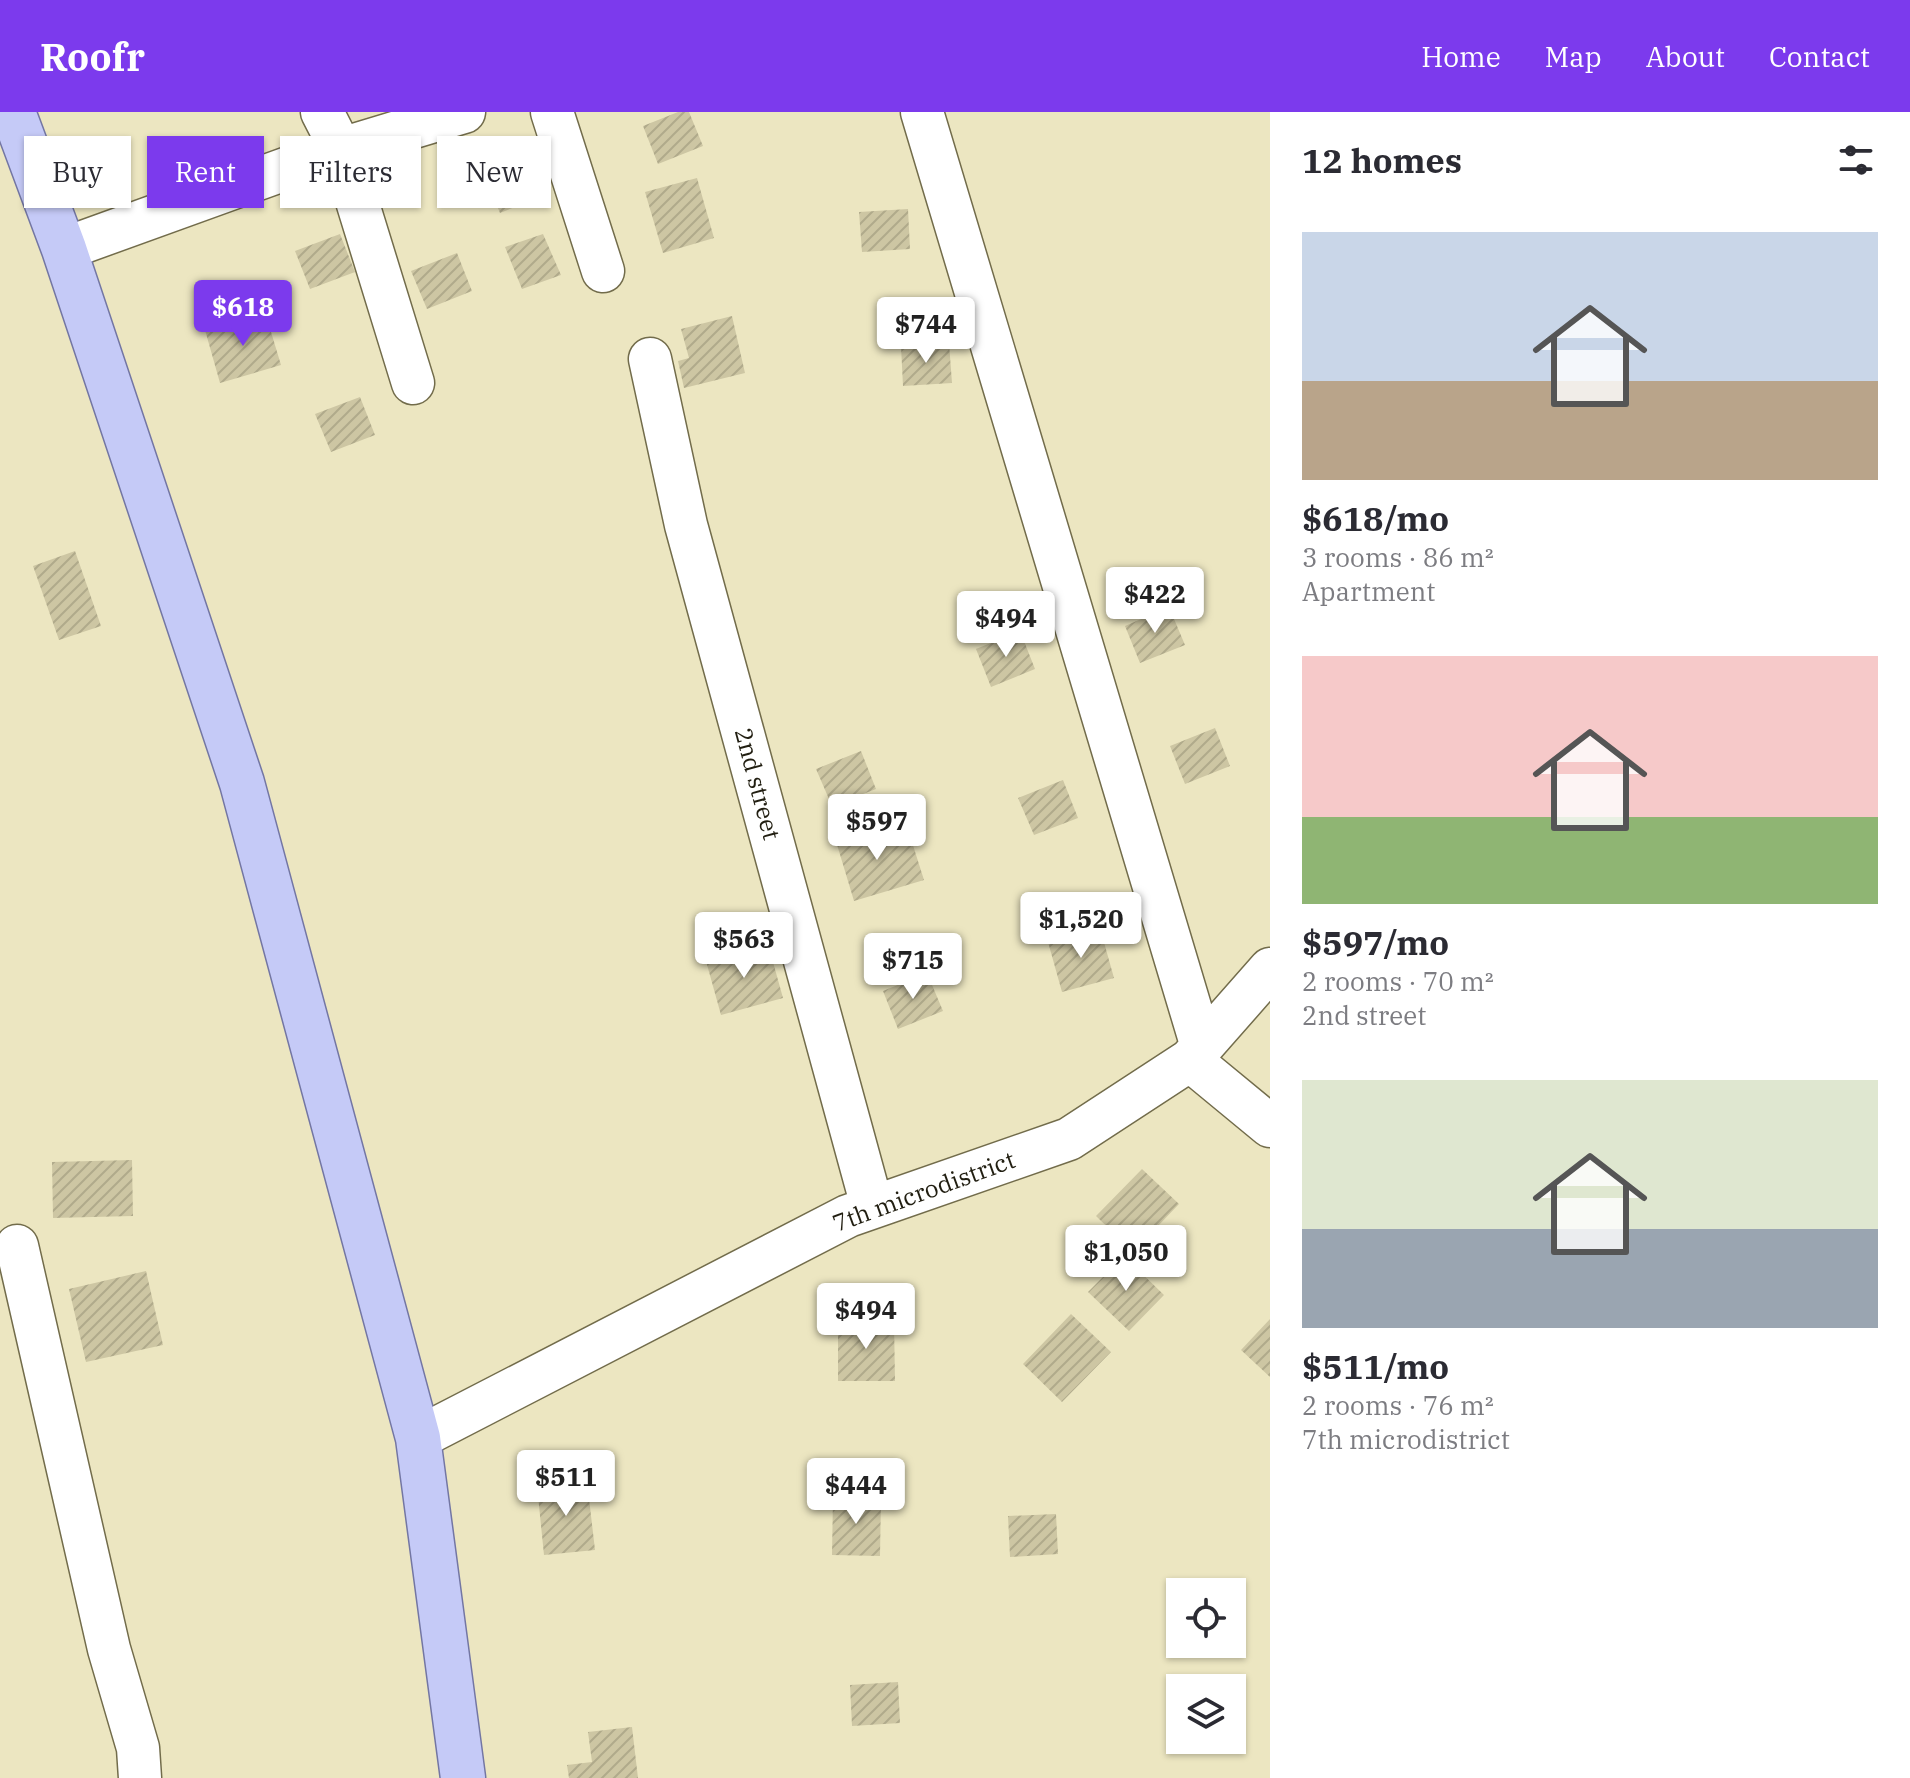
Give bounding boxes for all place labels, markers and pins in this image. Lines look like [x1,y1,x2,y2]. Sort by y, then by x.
pin: $618 [196,280,290,348]
pin: $744 [879,297,973,365]
pin: $422 [1108,567,1202,635]
pin: $494 [959,591,1053,659]
pin: $597 [830,794,924,862]
pin: $1,520 [1016,892,1146,960]
pin: $563 [697,912,791,980]
pin: $715 [866,933,960,1001]
pin: $1,050 [1061,1225,1191,1293]
pin: $494 [819,1283,913,1351]
pin: $511 [519,1450,613,1518]
pin: $444 [809,1458,903,1526]

